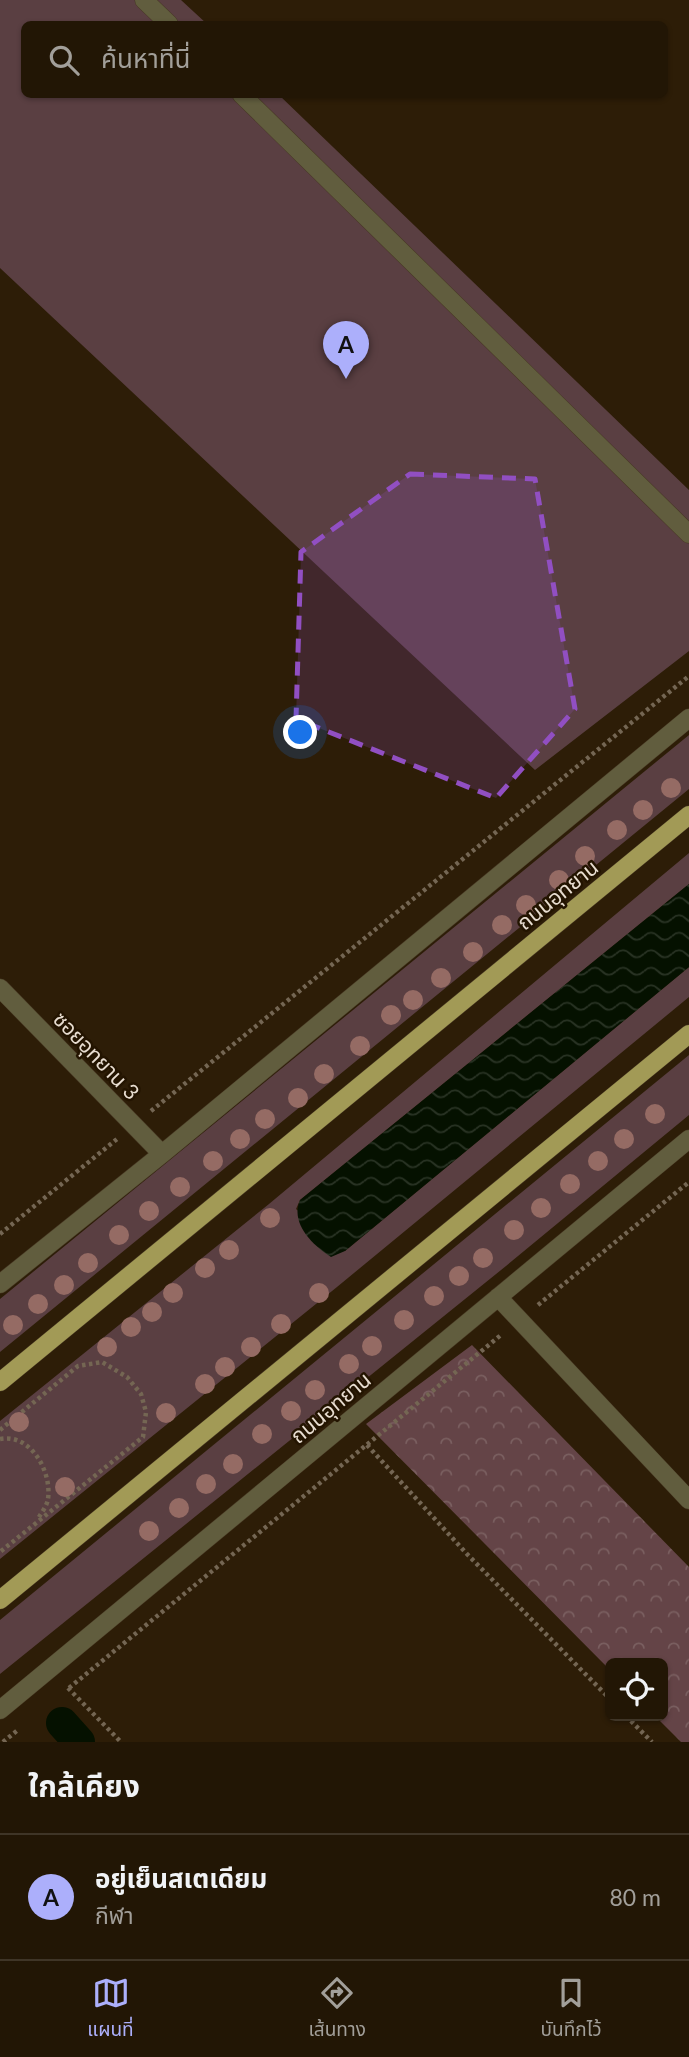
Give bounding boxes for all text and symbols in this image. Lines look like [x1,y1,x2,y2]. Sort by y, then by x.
search box [21,21,668,98]
icon: search [45,41,83,79]
text: ค้นหาที่นี่ [101,42,191,74]
pin: A [323,321,369,379]
your location [283,715,317,749]
street label: ถนนอุทยาน [511,854,604,936]
street label: ซอยอุทยาน 3 [48,1006,145,1106]
street label: ถนนอุทยาน [285,1366,377,1449]
map controls [605,1658,668,1721]
button: locate [605,1658,668,1721]
text: ใกล้เคียง [28,1767,140,1803]
text: อยู่เย็นสเตเดียม [95,1862,267,1894]
text: A [43,1883,59,1911]
text: 80 m [610,1883,661,1911]
text: กีฬา [95,1901,134,1929]
tab: แผนที่ [87,1974,134,2045]
tab: เส้นทาง [308,1974,366,2045]
tab: บันทึกไว้ [541,1974,602,2045]

